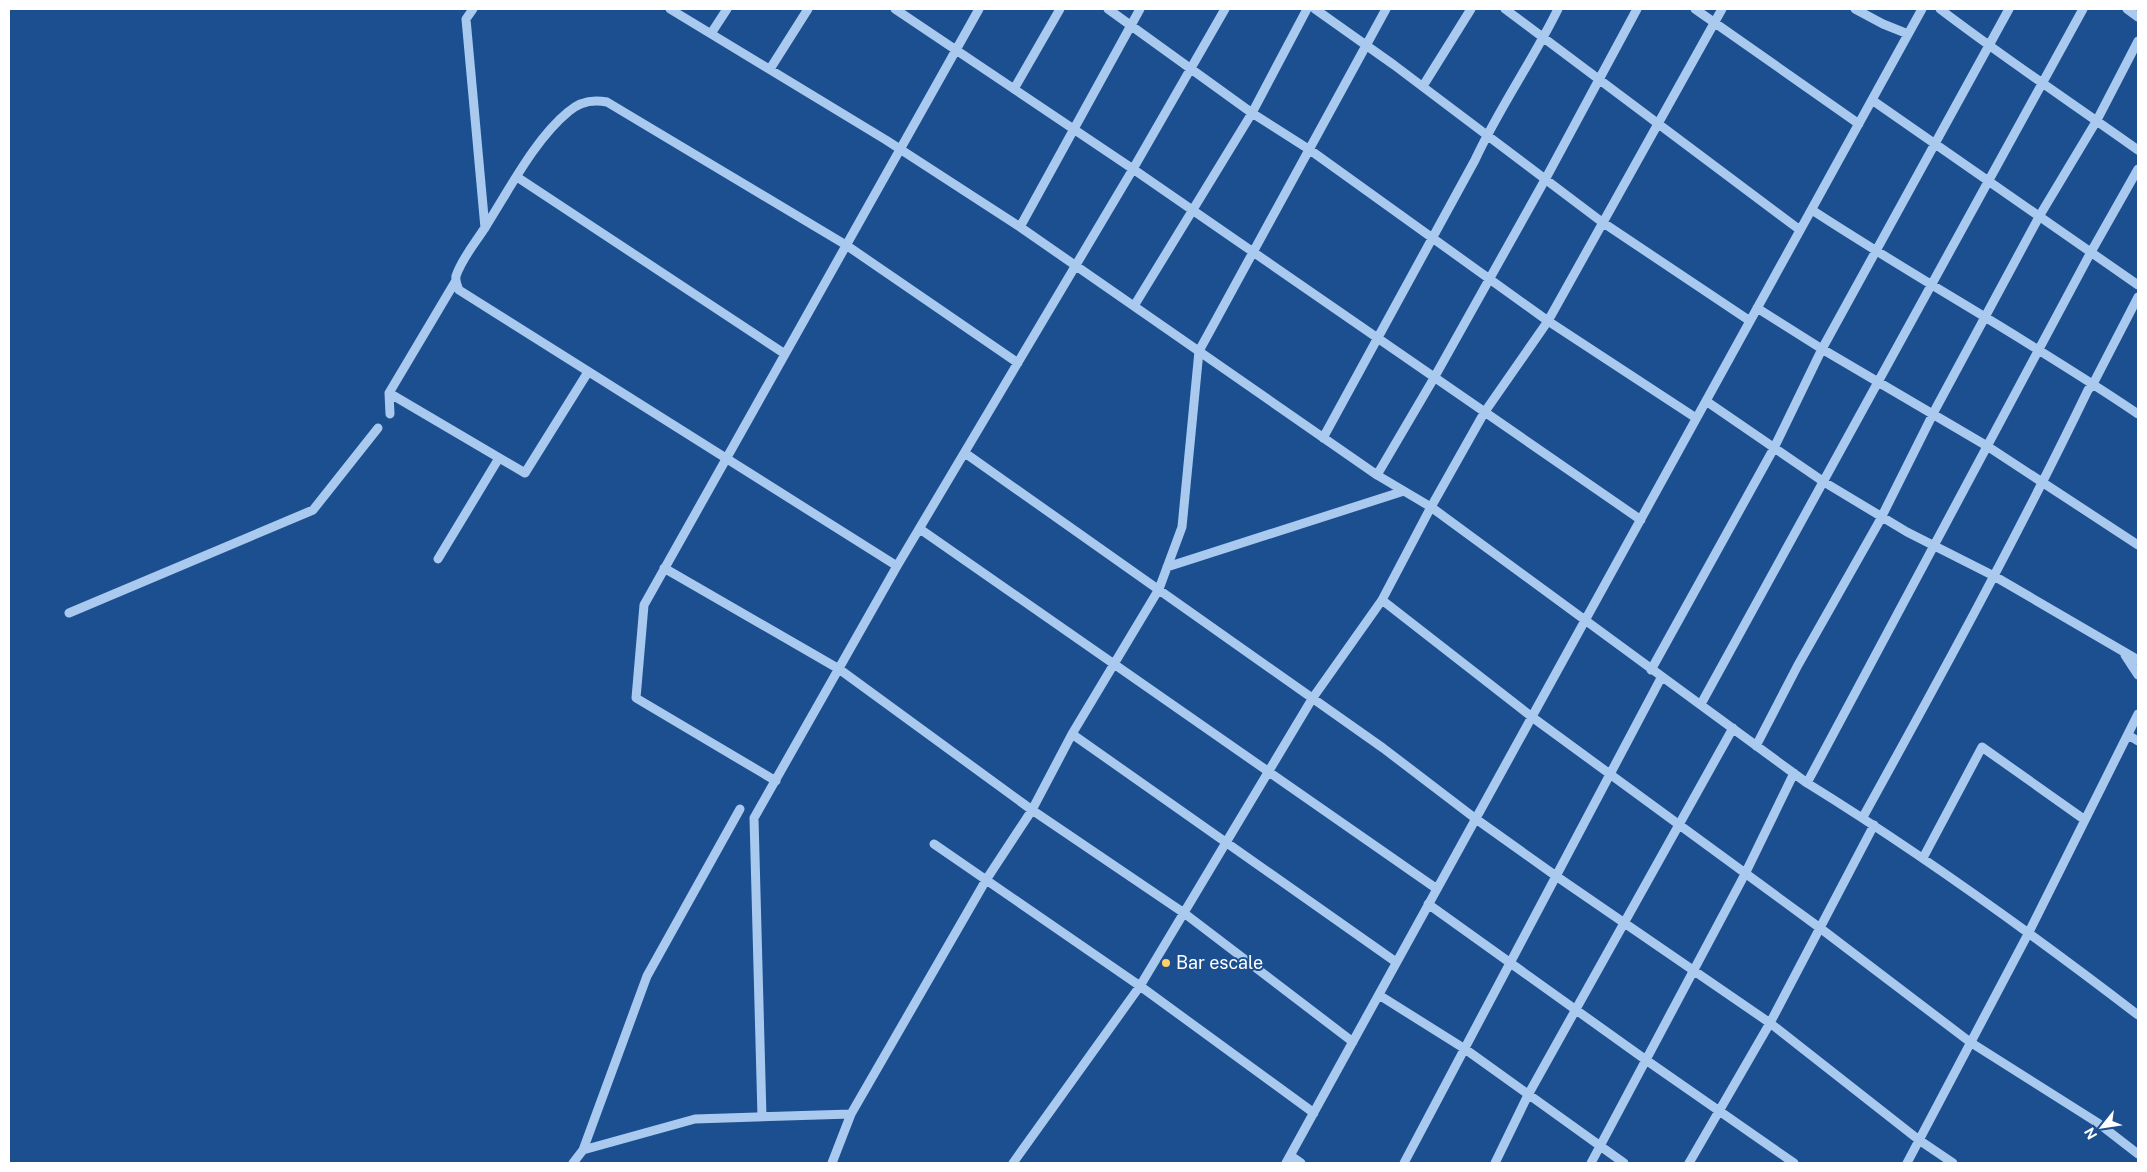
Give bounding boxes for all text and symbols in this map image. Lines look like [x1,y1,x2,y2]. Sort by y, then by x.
place label: Bar escale [1176,952,1263,973]
marker: Bar escale [1160,957,1172,969]
north arrow [2077,1102,2127,1152]
text: N [2081,1125,2100,1142]

